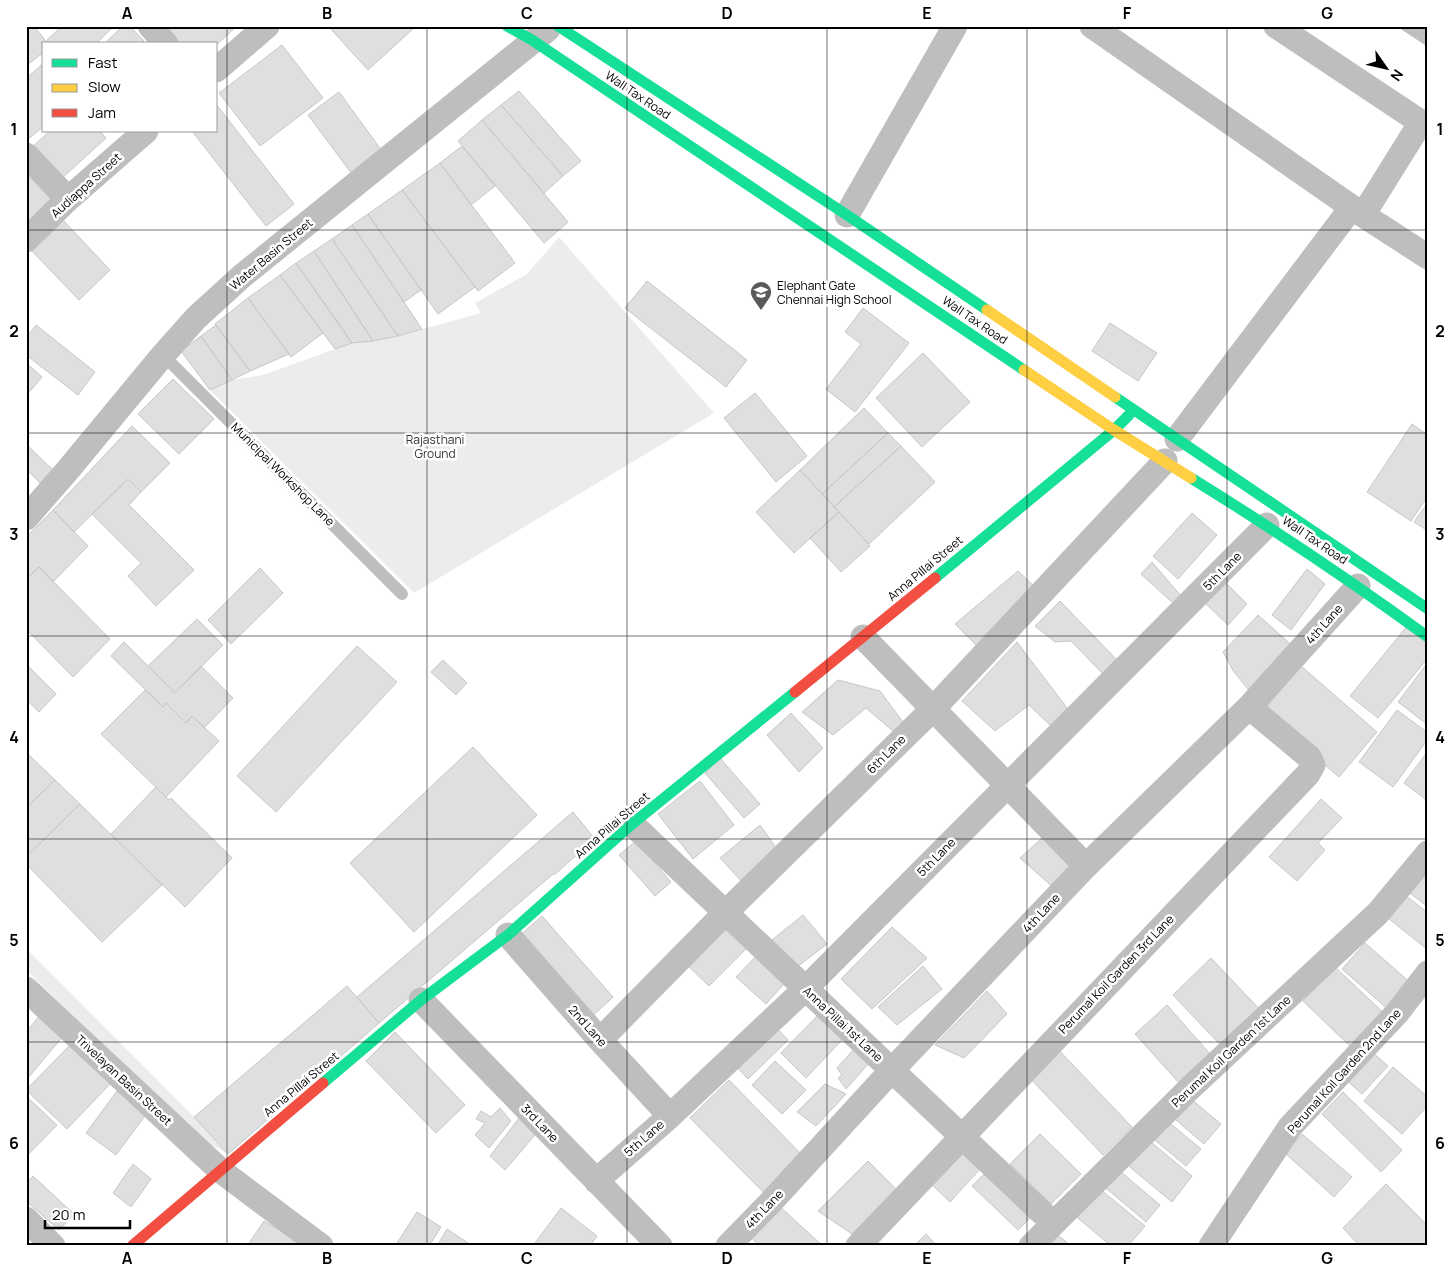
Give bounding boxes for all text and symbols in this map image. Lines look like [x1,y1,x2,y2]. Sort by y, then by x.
text: A [122,2,133,24]
text: B [322,2,332,24]
text: C [521,2,533,24]
text: D [721,2,733,24]
text: E [922,2,932,24]
text: F [1123,2,1132,24]
text: G [1321,2,1333,24]
legend [42,42,218,132]
north arrow [1362,42,1412,92]
text: Fast [88,52,117,73]
text: N [1387,66,1408,85]
street label: Wall Tax Road [602,67,674,123]
text: Slow [88,76,121,97]
text: Jam [88,102,116,123]
text: 1 [10,118,18,140]
text: 1 [1436,118,1444,140]
street label: Audiappa Street [47,149,125,221]
street label: Water Basin Street [226,214,316,294]
place label: Elephant Gate Chennai High School [777,277,892,308]
school or university icon: Elephant Gate Chennai High School [749,280,773,311]
street label: Wall Tax Road [939,292,1011,348]
text: 2 [9,320,19,342]
text: 2 [1435,320,1445,342]
street label: Municipal Workshop Lane [227,418,339,530]
park label: Rajasthani Ground [406,431,464,462]
street label: Wall Tax Road [1279,512,1351,568]
text: 3 [9,523,19,545]
text: 3 [1435,523,1445,545]
street label: Anna Pillai Street [884,531,966,605]
street label: 5th Lane [1199,548,1245,594]
street label: 4th Lane [1302,600,1346,648]
text: 4 [9,726,19,748]
text: 4 [1435,726,1445,748]
street label: 6th Lane [863,731,909,777]
street label: Anna Pillai Street [571,788,653,862]
street label: 5th Lane [913,834,959,880]
street label: 4th Lane [1018,890,1064,936]
street label: Perumal Koil Garden 3rd Lane [1054,911,1178,1037]
text: 5 [9,929,19,951]
text: 5 [1435,929,1445,951]
street label: Anna Pillai 1st Lane [799,982,887,1066]
street label: Perumal Koil Garden 1st Lane [1168,991,1294,1111]
street label: 2nd Lane [565,1002,611,1050]
street label: Perumal Koil Garden 2nd Lane [1283,1005,1405,1137]
street label: Trivelayan Basin Street [72,1031,176,1129]
street label: Anna Pillai Street [260,1047,342,1121]
street label: 3rd Lane [517,1100,563,1146]
street label: 5th Lane [620,1116,668,1160]
text: 6 [9,1132,19,1154]
text: 6 [1435,1132,1445,1154]
street label: 4th Lane [741,1186,787,1232]
scale bar [45,1197,130,1229]
text: 20 m [52,1204,85,1225]
text: A [122,1247,133,1269]
text: B [322,1247,332,1269]
text: C [521,1247,533,1269]
text: D [721,1247,733,1269]
text: E [922,1247,932,1269]
text: F [1123,1247,1132,1269]
text: G [1321,1247,1333,1269]

